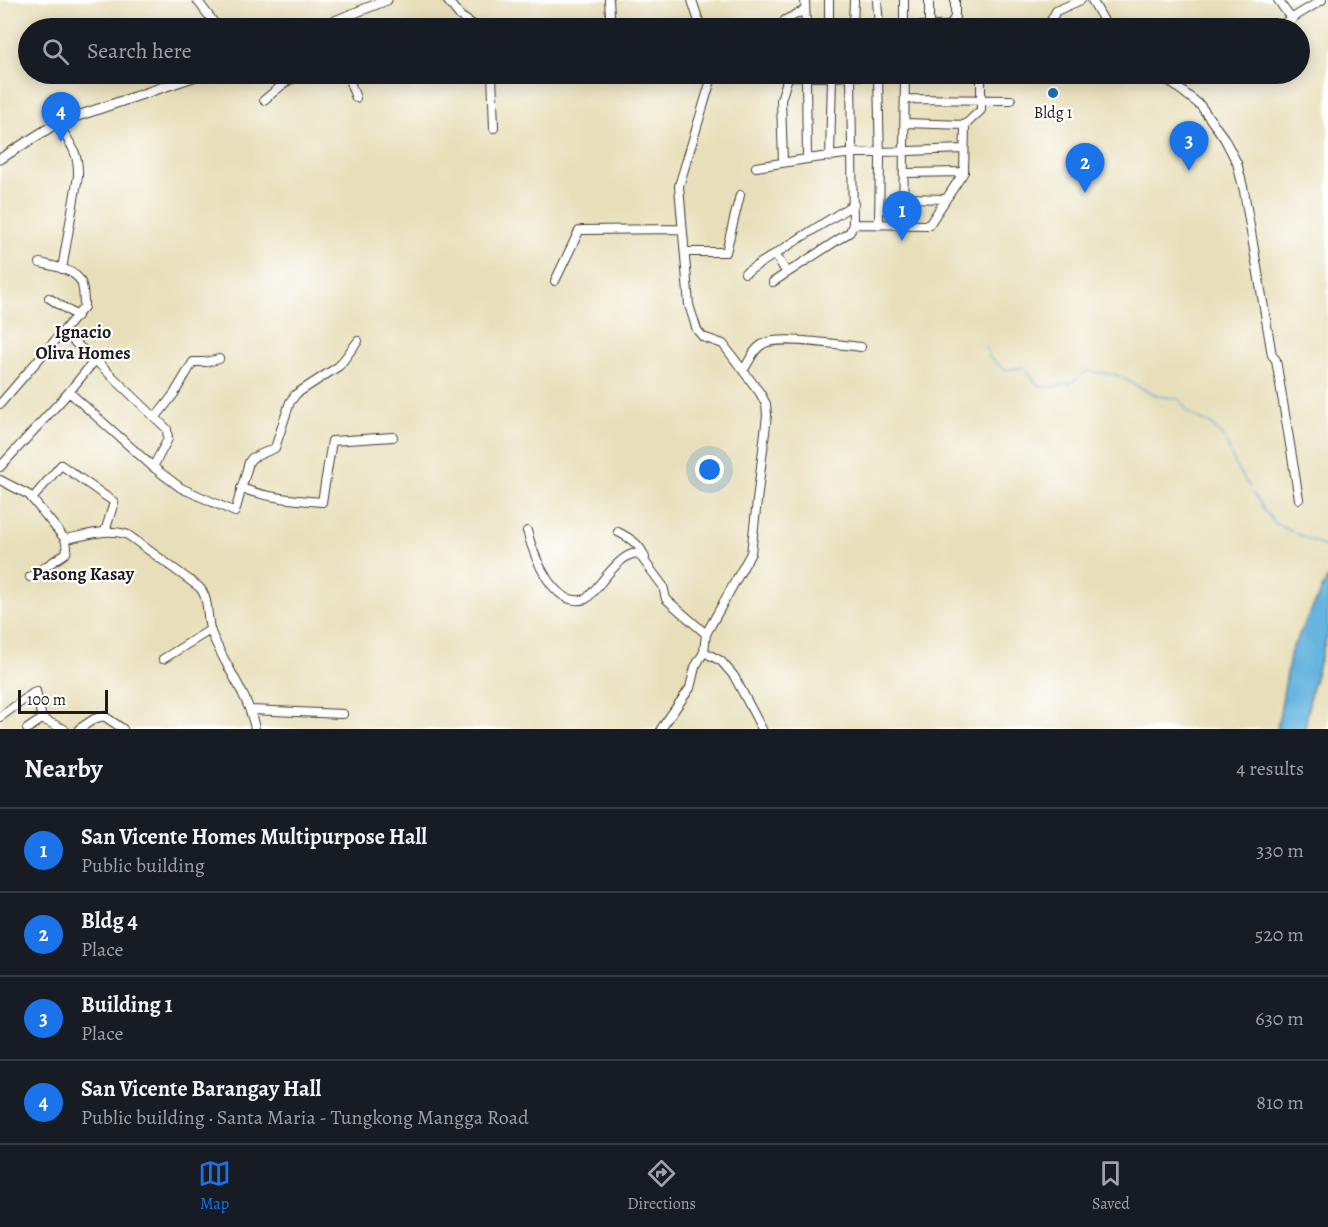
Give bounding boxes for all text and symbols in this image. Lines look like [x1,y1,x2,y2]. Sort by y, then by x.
search box [18,18,1310,84]
icon: search [39,35,72,68]
text: Search here [87,36,192,66]
marker: Bldg 1 [1046,86,1060,100]
pin: 4 [42,92,80,142]
place label: Bldg 1 [1034,102,1073,124]
pin: 3 [1170,122,1208,171]
pin: 2 [1066,144,1104,193]
pin: 1 [882,192,922,241]
district label: Ignacio Oliva Homes [35,320,131,365]
your location [695,455,724,484]
district label: Pasong Kasay [32,562,135,586]
scale bar [18,687,108,714]
text: 100 m [27,689,66,711]
text: Nearby [24,751,103,786]
text: 4 results [1236,755,1304,782]
text: San Vicente Homes Multipurpose Hall [81,822,427,852]
text: 1 [40,837,47,864]
text: 330 m [1256,837,1304,864]
text: Public building [81,852,205,879]
text: Bldg 4 [81,906,138,936]
text: 2 [39,921,48,948]
text: 520 m [1255,921,1304,948]
text: Place [81,936,123,963]
text: Building 1 [81,990,173,1020]
text: 3 [39,1005,48,1032]
text: 630 m [1255,1005,1304,1032]
text: Place [81,1020,123,1047]
text: San Vicente Barangay Hall [81,1074,321,1104]
text: 4 [39,1089,48,1116]
text: 810 m [1256,1089,1304,1116]
text: Public building · Santa Maria - Tungkong Mangga Road [81,1104,529,1131]
tab: Map [198,1157,231,1215]
tab: Directions [627,1157,696,1215]
tab: Saved [1092,1157,1130,1215]

